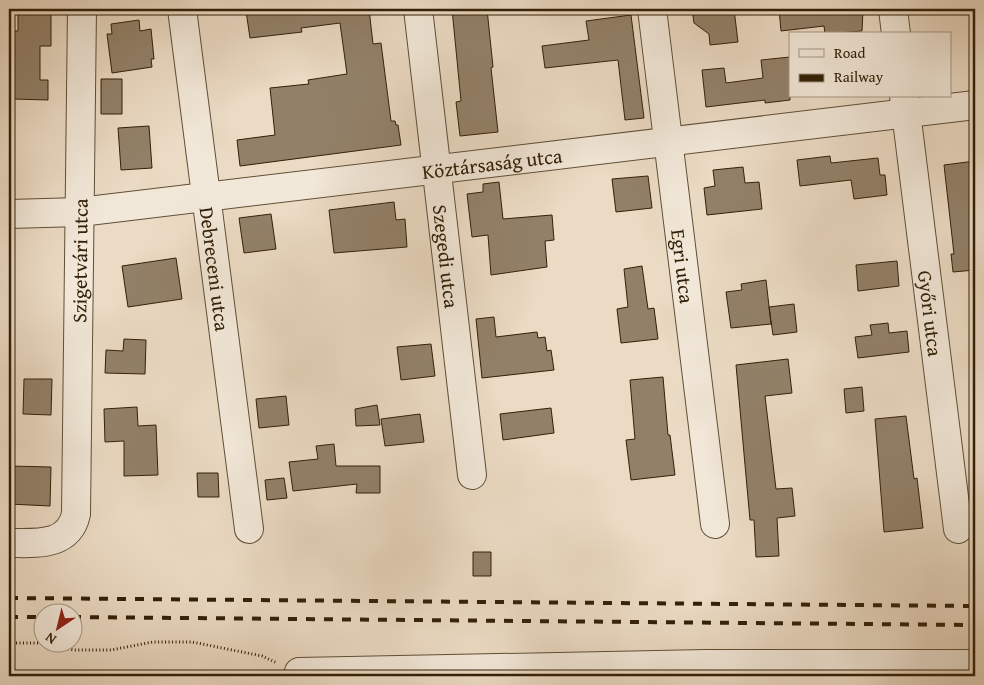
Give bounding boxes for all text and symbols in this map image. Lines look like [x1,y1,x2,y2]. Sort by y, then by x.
legend [789,32,952,98]
text: Road [834,42,865,63]
text: Railway [834,66,884,87]
street label: Köztársaság utca [420,140,564,186]
street label: Szigetvári utca [64,198,94,323]
street label: Szegedi utca [426,203,467,310]
street label: Debreceni utca [193,205,238,333]
street label: Egri utca [665,227,702,305]
street label: Győri utca [911,269,951,359]
north arrow [32,602,82,652]
text: N [40,627,60,650]

